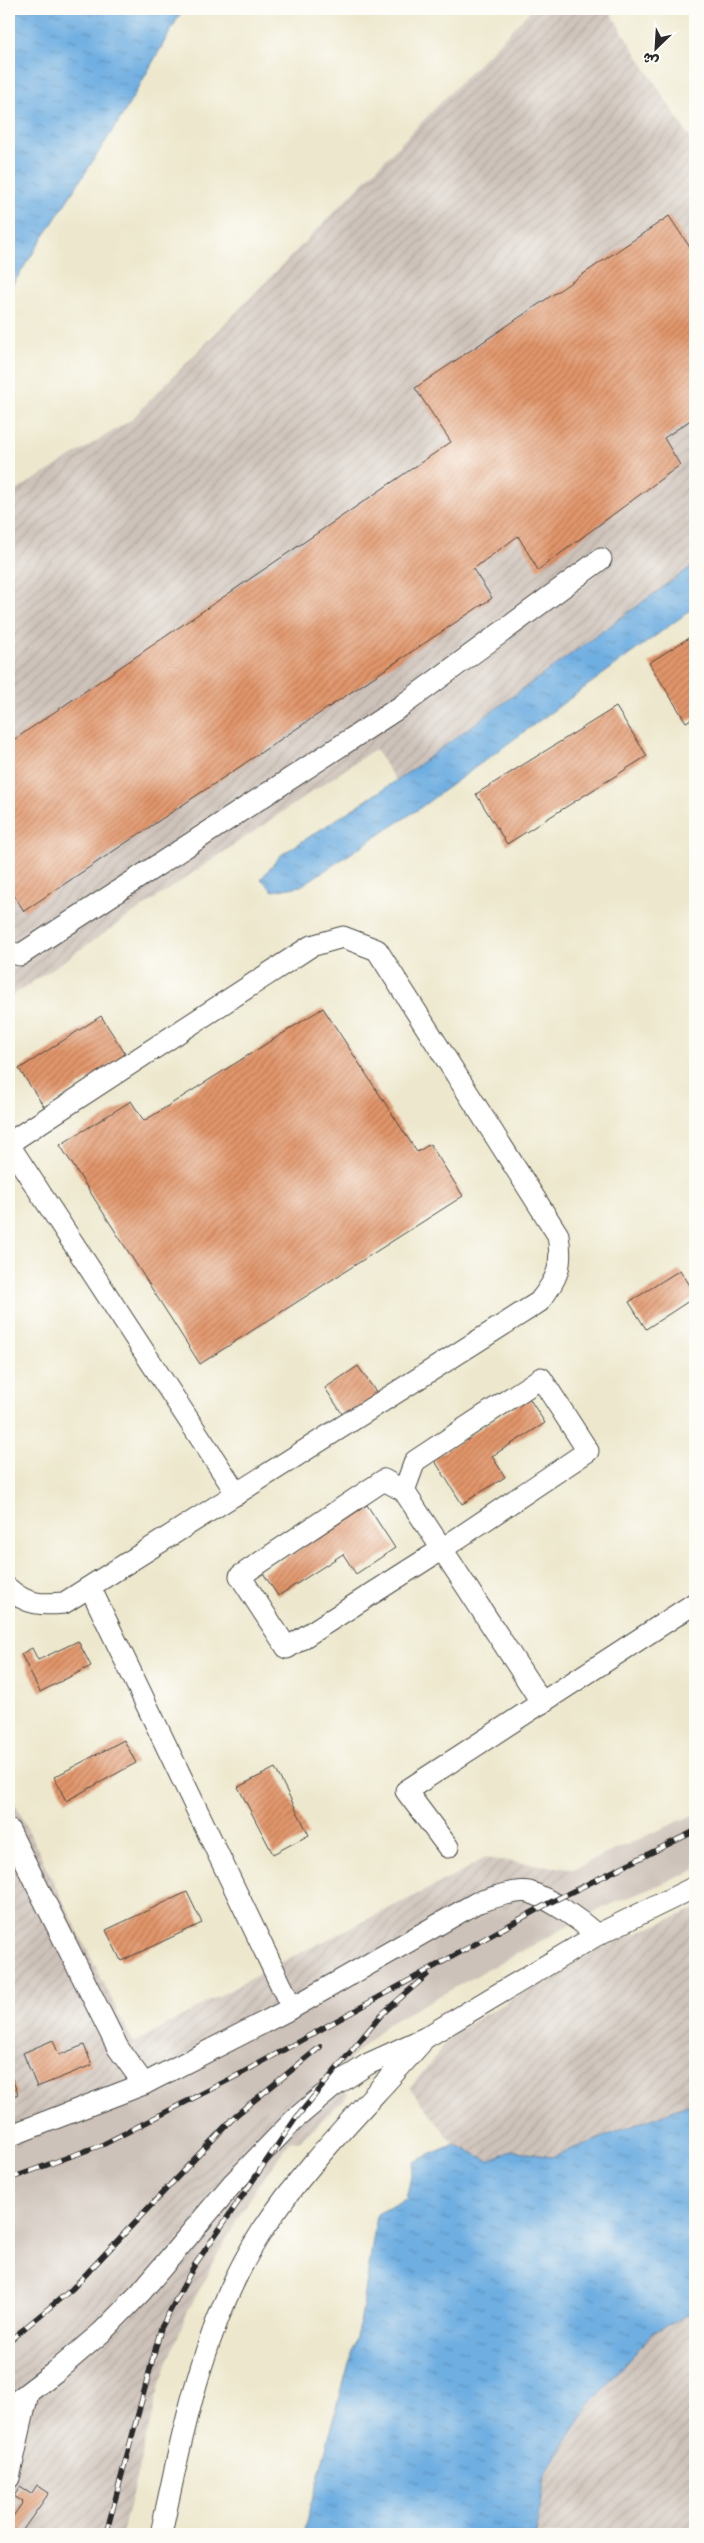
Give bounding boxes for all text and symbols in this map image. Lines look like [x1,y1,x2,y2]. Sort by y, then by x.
north arrow [632,22,682,72]
text: ش [640,48,661,70]

